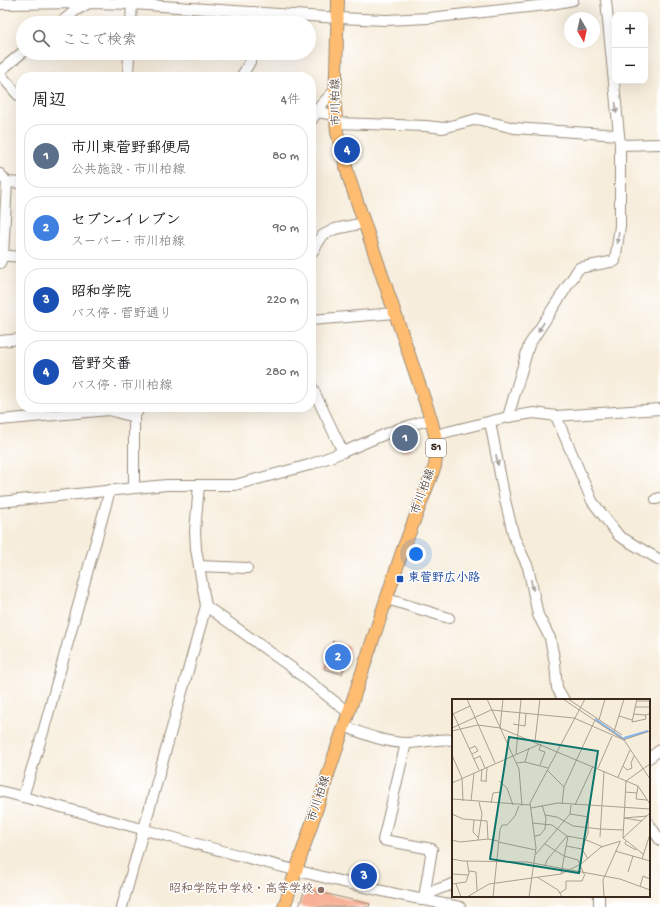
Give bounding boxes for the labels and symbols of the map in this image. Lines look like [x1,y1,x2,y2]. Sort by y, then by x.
north arrow [564,12,600,48]
street label: 市川柏線 [329,78,344,126]
one-way arrow [613,102,620,114]
pin: 4 [334,135,360,165]
one-way arrow [615,232,621,244]
one-way arrow [537,322,545,332]
pin: 1 [392,423,418,453]
road number: 51 [426,439,446,457]
one-way arrow [494,454,500,466]
street label: 市川柏線 [408,467,439,517]
your location [406,544,426,564]
place label: 東菅野広小路 [408,571,480,586]
marker: 東菅野広小路 [395,574,405,584]
one-way arrow [529,578,535,591]
pin: 2 [325,642,351,672]
inset map [452,699,650,897]
street label: 市川柏線 [305,774,334,824]
pin: 3 [351,861,377,891]
place label: 昭和学院中学校・高等学校 [169,881,313,897]
marker: 昭和学院中学校・高等学校 [316,885,326,895]

